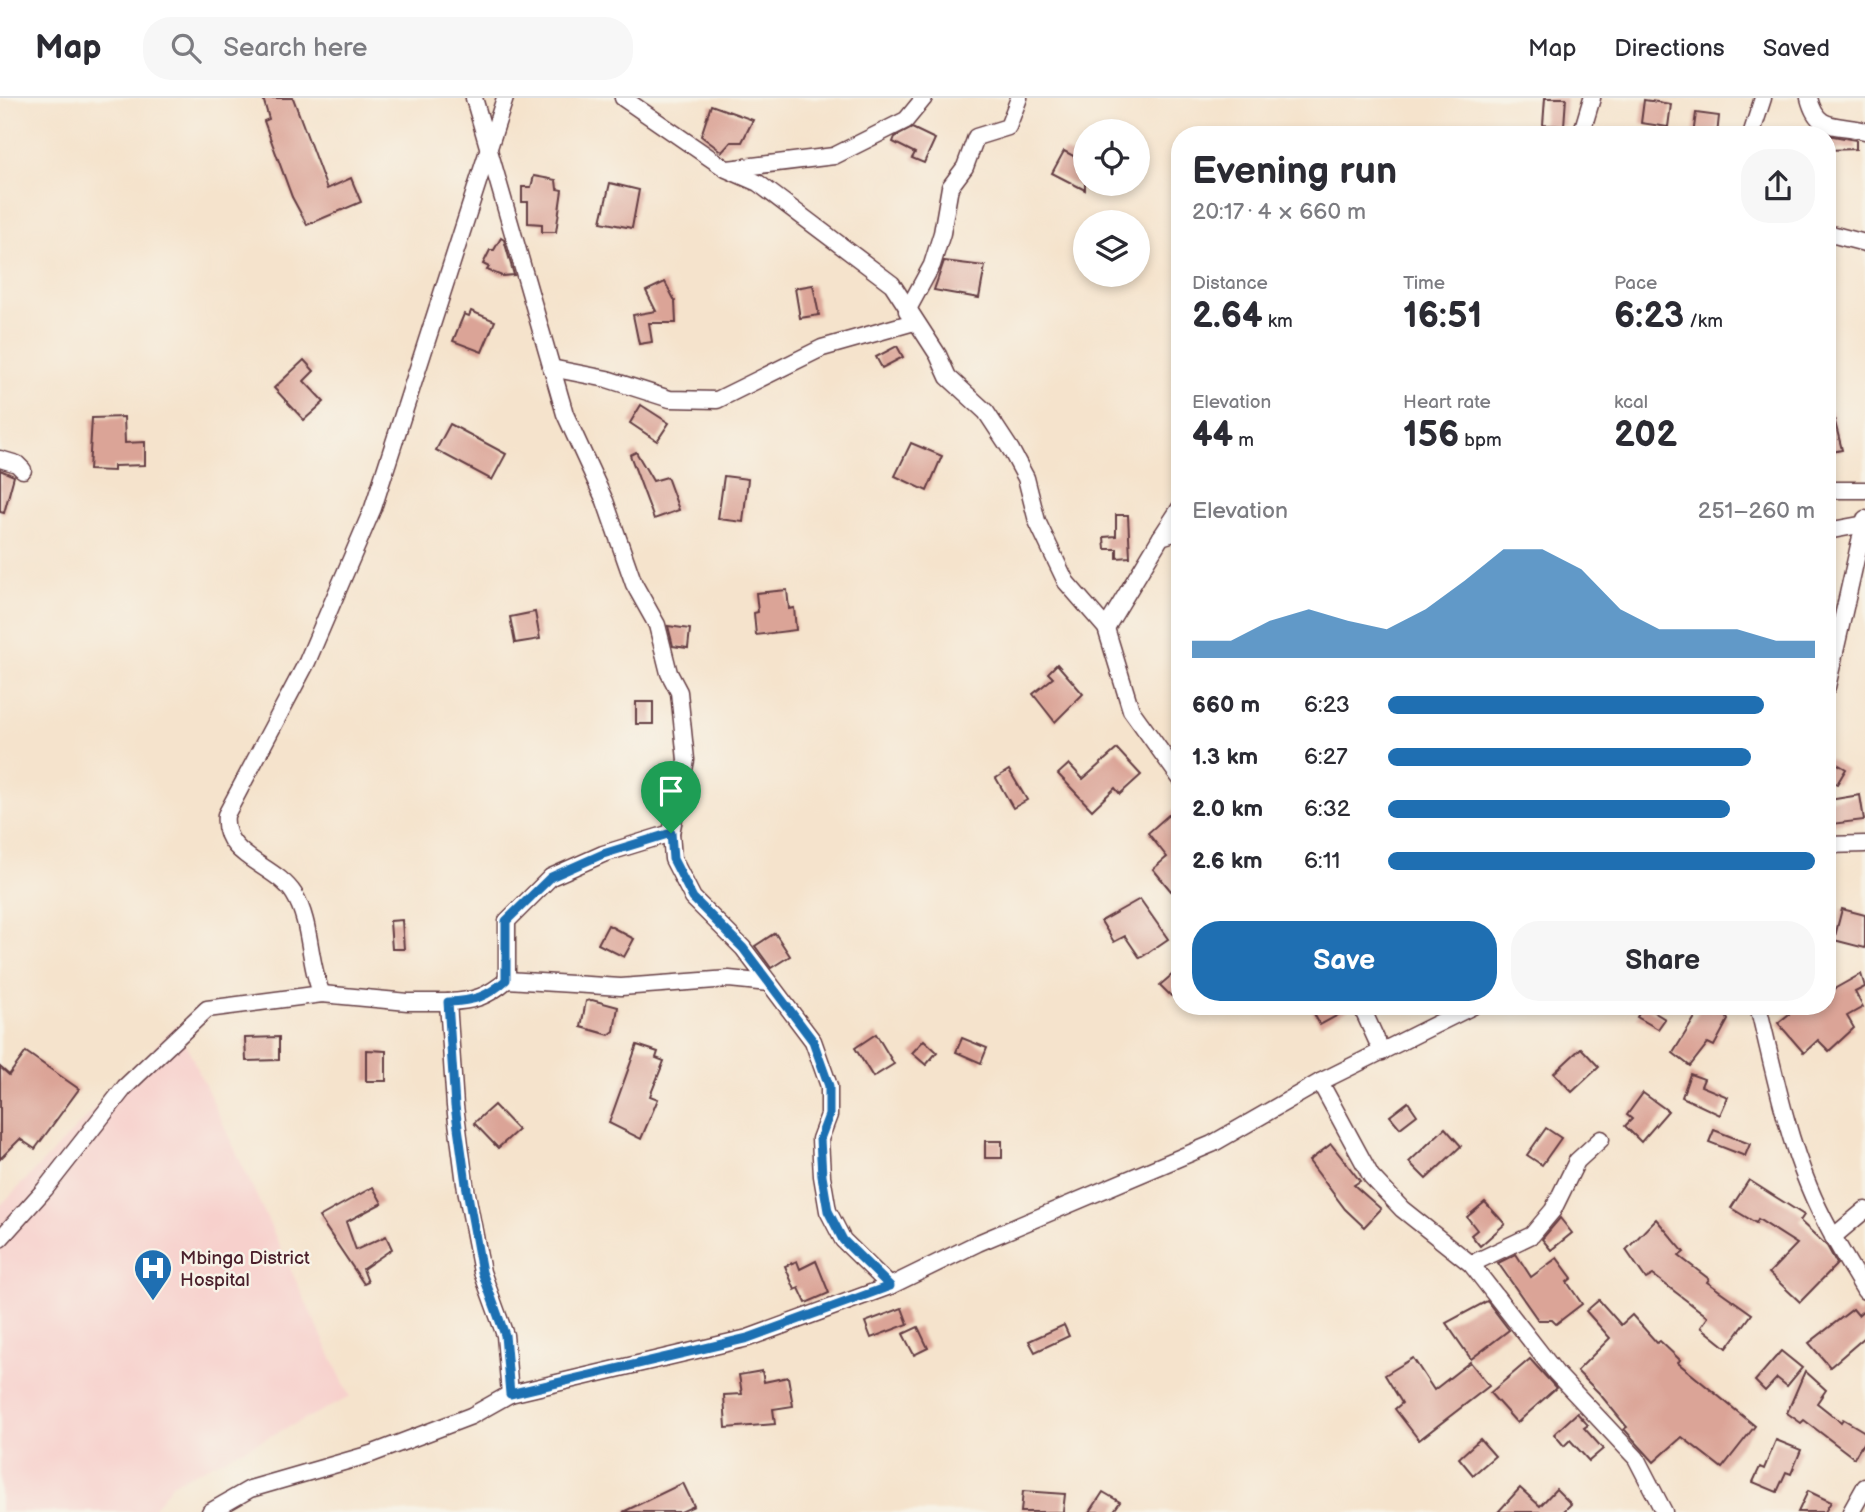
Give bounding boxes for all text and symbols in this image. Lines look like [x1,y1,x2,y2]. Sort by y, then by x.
search box [143,17,633,80]
text: Map [35,28,101,68]
icon: search [167,29,205,67]
text: Search here [223,33,367,64]
text: Map [1528,34,1576,63]
text: Directions [1614,34,1725,63]
text: Saved [1763,34,1830,63]
map controls [1073,119,1150,287]
button: locate [1073,119,1150,196]
text: Evening run [1192,149,1397,194]
button: share [1741,149,1815,223]
text: 20:17 · 4 × 660 m [1192,198,1366,226]
button: layers [1073,210,1150,287]
text: Distance [1192,272,1268,295]
text: Time [1403,272,1445,295]
text: Pace [1614,272,1657,295]
text: 2.64 [1192,295,1263,338]
text: 16:51 [1403,295,1482,338]
text: 6:23 [1614,295,1684,338]
text: km [1263,310,1293,333]
text: /km [1684,310,1723,333]
text: Elevation [1192,391,1271,414]
text: Heart rate [1403,391,1491,414]
text: kcal [1614,391,1648,414]
text: 44 [1192,414,1233,457]
text: 156 [1403,414,1459,457]
text: 202 [1614,414,1677,457]
text: m [1233,429,1254,452]
text: bpm [1459,429,1502,452]
text: Elevation [1192,497,1288,525]
text: 251–260 m [1698,497,1815,525]
text: 660 m [1192,691,1260,719]
text: 6:23 [1304,691,1350,719]
text: 1.3 km [1192,743,1258,771]
text: 6:27 [1304,743,1348,771]
pin [641,761,701,833]
icon: arrive [652,772,690,810]
text: 2.0 km [1192,795,1263,823]
text: 6:32 [1304,795,1350,823]
text: 2.6 km [1192,847,1263,875]
text: 6:11 [1304,847,1341,875]
button: Save [1192,921,1497,1001]
button: Share [1511,921,1815,1001]
hospital icon: Mbinga District Hospital [132,1247,174,1302]
place label: Mbinga District Hospital [180,1247,310,1292]

